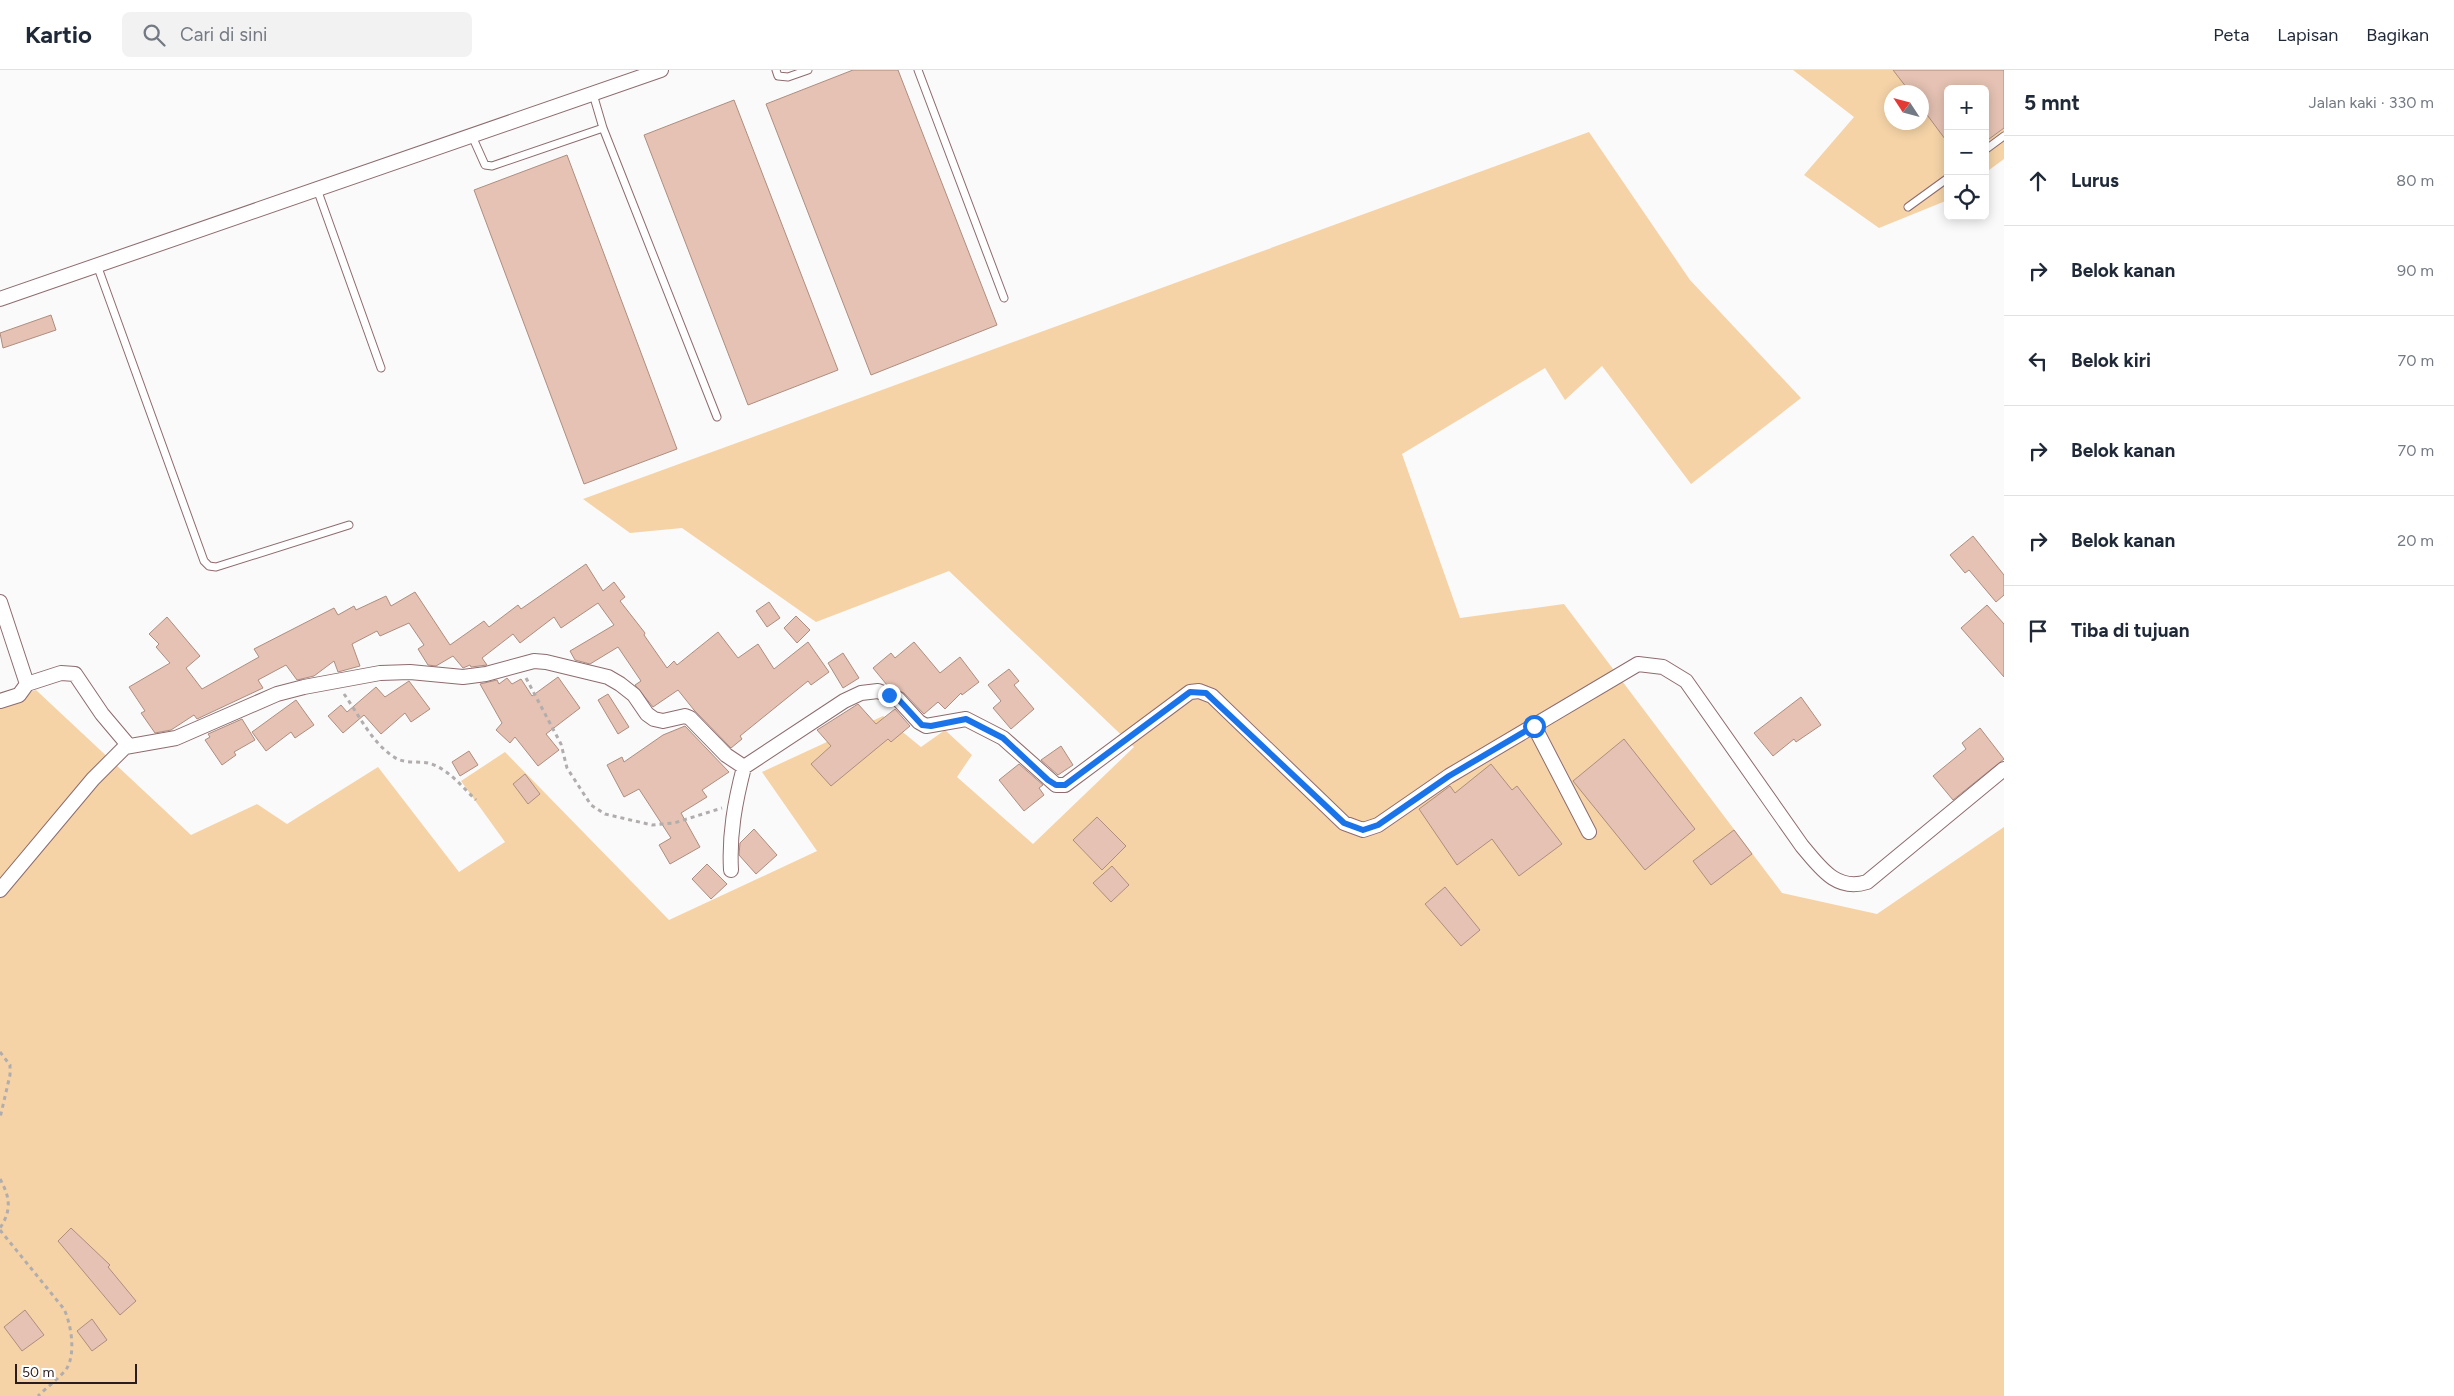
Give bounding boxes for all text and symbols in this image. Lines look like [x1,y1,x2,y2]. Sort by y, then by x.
search box [122,12,472,57]
text: Kartio [25,20,92,49]
icon: search [140,21,168,49]
text: Cari di sini [180,23,267,46]
text: Peta [2213,24,2249,46]
text: Lapisan [2277,24,2338,46]
text: Bagikan [2366,24,2429,46]
north arrow [1884,85,1929,130]
map controls [1944,85,1989,220]
button: + [1944,85,1989,130]
text: 5 mnt [2024,90,2080,115]
text: Jalan kaki · 330 m [2309,93,2434,112]
button: − [1944,130,1989,175]
icon: ahead [2024,167,2052,195]
text: Lurus [2071,169,2119,192]
text: 80 m [2396,171,2434,190]
button: locate [1944,175,1989,220]
icon: right [2024,257,2052,285]
text: Belok kanan [2071,259,2175,282]
text: 90 m [2397,261,2434,280]
icon: left [2024,347,2052,375]
text: Belok kiri [2071,349,2151,372]
text: 70 m [2398,351,2434,370]
icon: right [2024,437,2052,465]
text: Belok kanan [2071,439,2175,462]
text: 70 m [2398,441,2434,460]
icon: right [2024,527,2052,555]
text: Belok kanan [2071,529,2175,552]
text: 20 m [2397,531,2434,550]
icon: arrive [2024,617,2052,645]
text: Tiba di tujuan [2071,619,2190,642]
route end [878,684,901,707]
route start [1523,715,1546,738]
scale bar [15,1361,138,1384]
text: 50 m [22,1364,54,1381]

